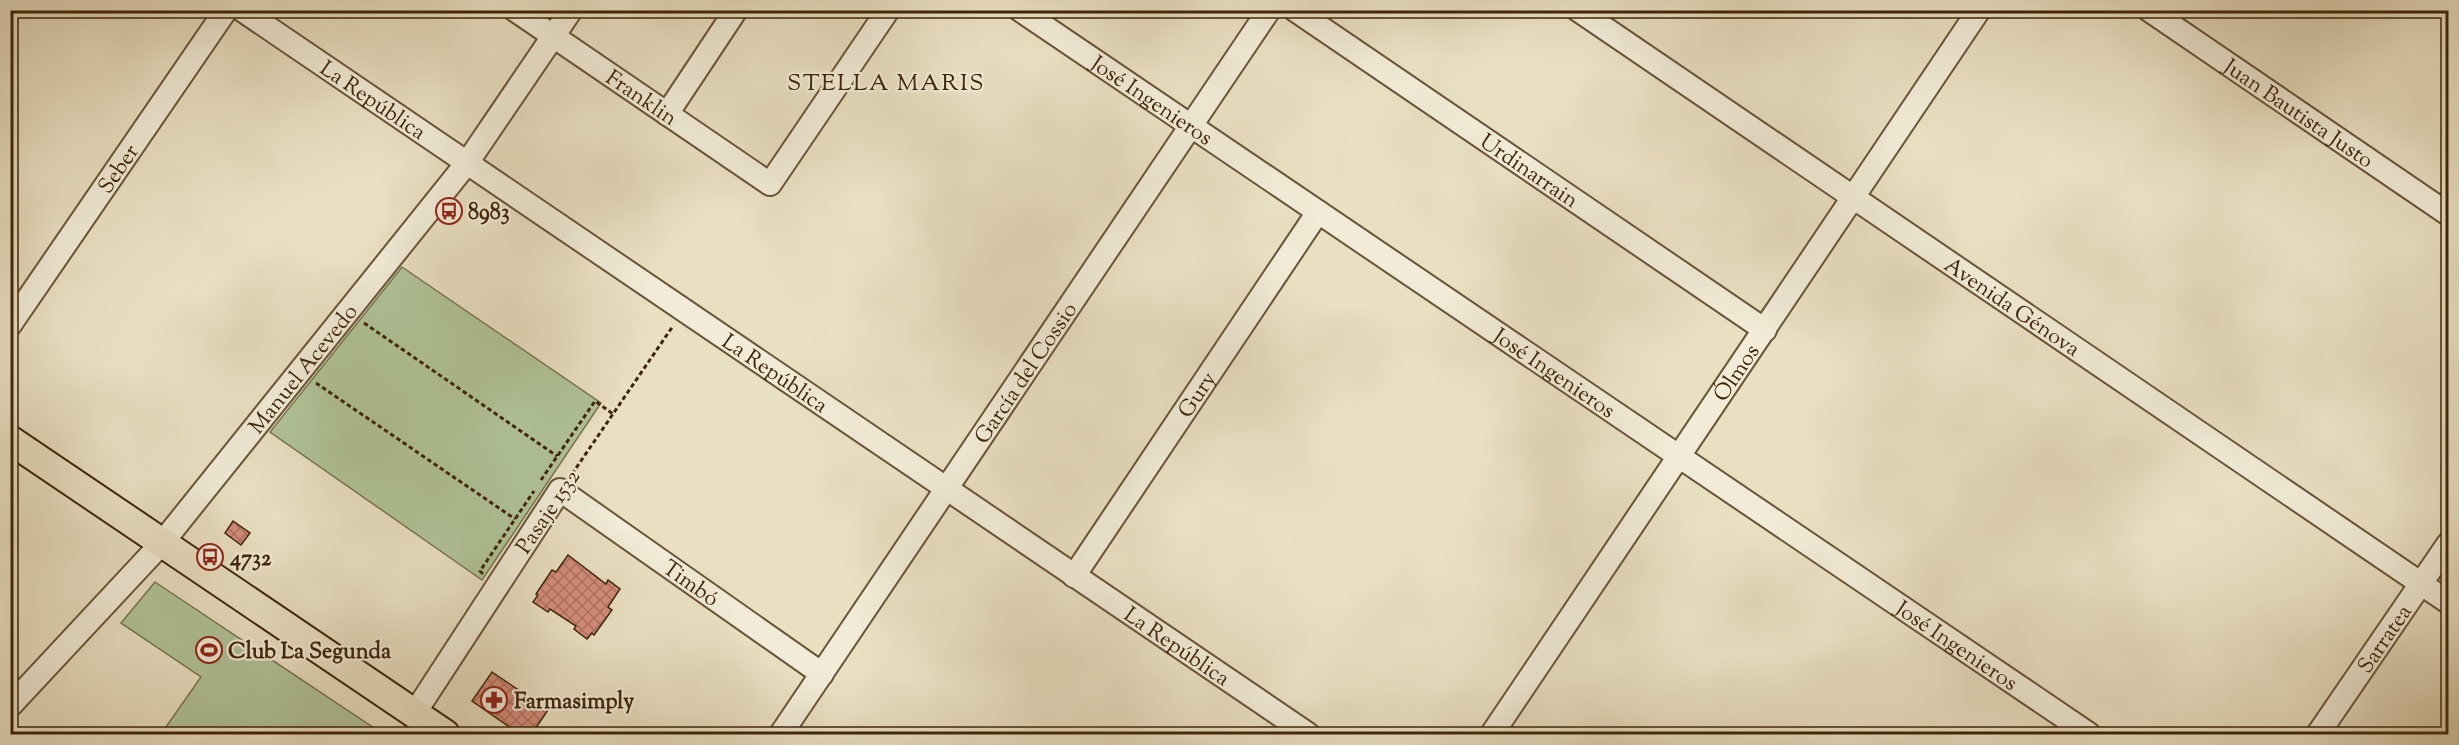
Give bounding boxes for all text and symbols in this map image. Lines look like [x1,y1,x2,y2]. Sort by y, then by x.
street label: José Ingenieros [1082,49,1218,155]
street label: Juan Bautista Justo [2215,52,2379,178]
street label: La República [312,54,431,149]
street label: Franklin [598,63,683,135]
district label: STELLA MARIS [787,67,985,101]
street label: Urdinarrain [1472,127,1584,218]
street label: Seber [92,139,148,201]
bus stop icon: 8983 [434,196,464,226]
place label: 8983 [468,198,510,230]
street label: Avenida Génova [1937,251,2086,366]
street label: García del Cossio [968,297,1087,452]
street label: Manuel Acevedo [242,298,367,442]
street label: José Ingenieros [1485,321,1621,428]
street label: La República [714,327,833,422]
street label: Ólmos [1706,339,1769,409]
street label: Gury [1171,366,1226,425]
street label: Pasaje 1532 [509,464,590,561]
bus stop icon: 4732 [195,542,225,572]
place label: 4732 [229,544,272,576]
street label: Timbó [655,554,725,616]
street label: José Ingenieros [1887,594,2023,700]
street label: Sarratea [2351,599,2421,681]
street label: La República [1116,600,1236,696]
sports icon: Club La Segunda [194,635,224,665]
place label: Club La Segunda [228,637,392,669]
pharmacy icon: Farmasimply [479,685,509,715]
place label: Farmasimply [514,687,634,719]

